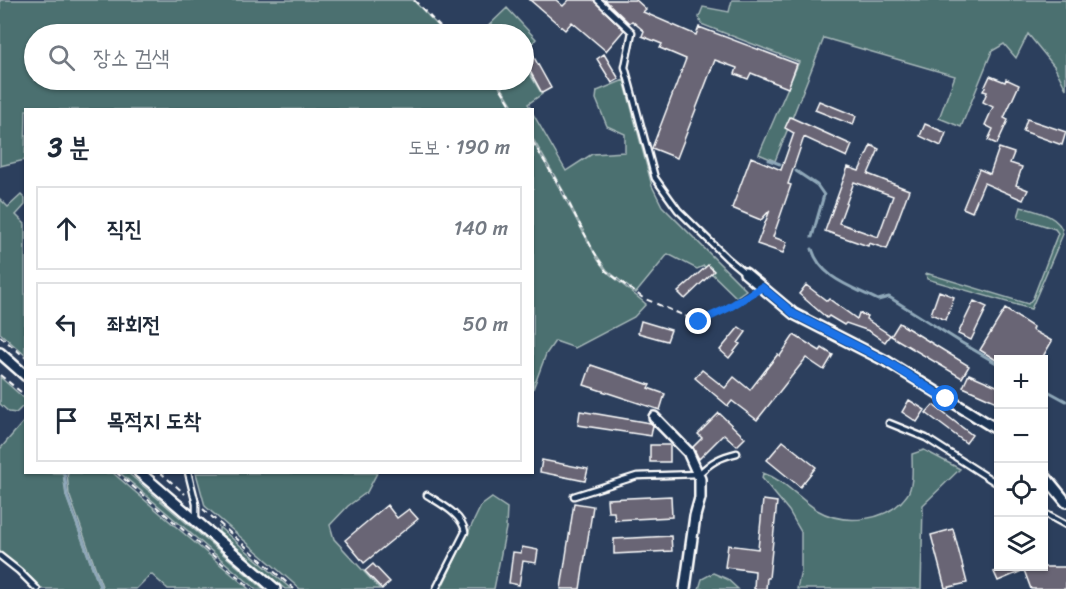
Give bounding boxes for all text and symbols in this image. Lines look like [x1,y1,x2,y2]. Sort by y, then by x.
search box [24,24,534,90]
text: 장소 검색 [93,38,170,77]
icon: search [45,41,78,74]
text: 3 분 [48,124,90,170]
text: 도보 · 190 m [408,130,510,165]
text: 직진 [107,209,142,248]
text: 140 m [454,211,508,246]
icon: ahead [50,212,83,245]
text: 좌회전 [107,305,160,344]
text: 50 m [463,307,508,342]
icon: left [50,308,83,341]
route end [685,308,711,334]
map controls [994,355,1048,571]
button: + [994,355,1048,409]
route start [932,385,958,411]
text: 목적지 도착 [107,401,201,440]
icon: arrive [50,404,83,437]
button: − [994,409,1048,463]
button: locate [994,463,1048,517]
button: layers [994,517,1048,571]

